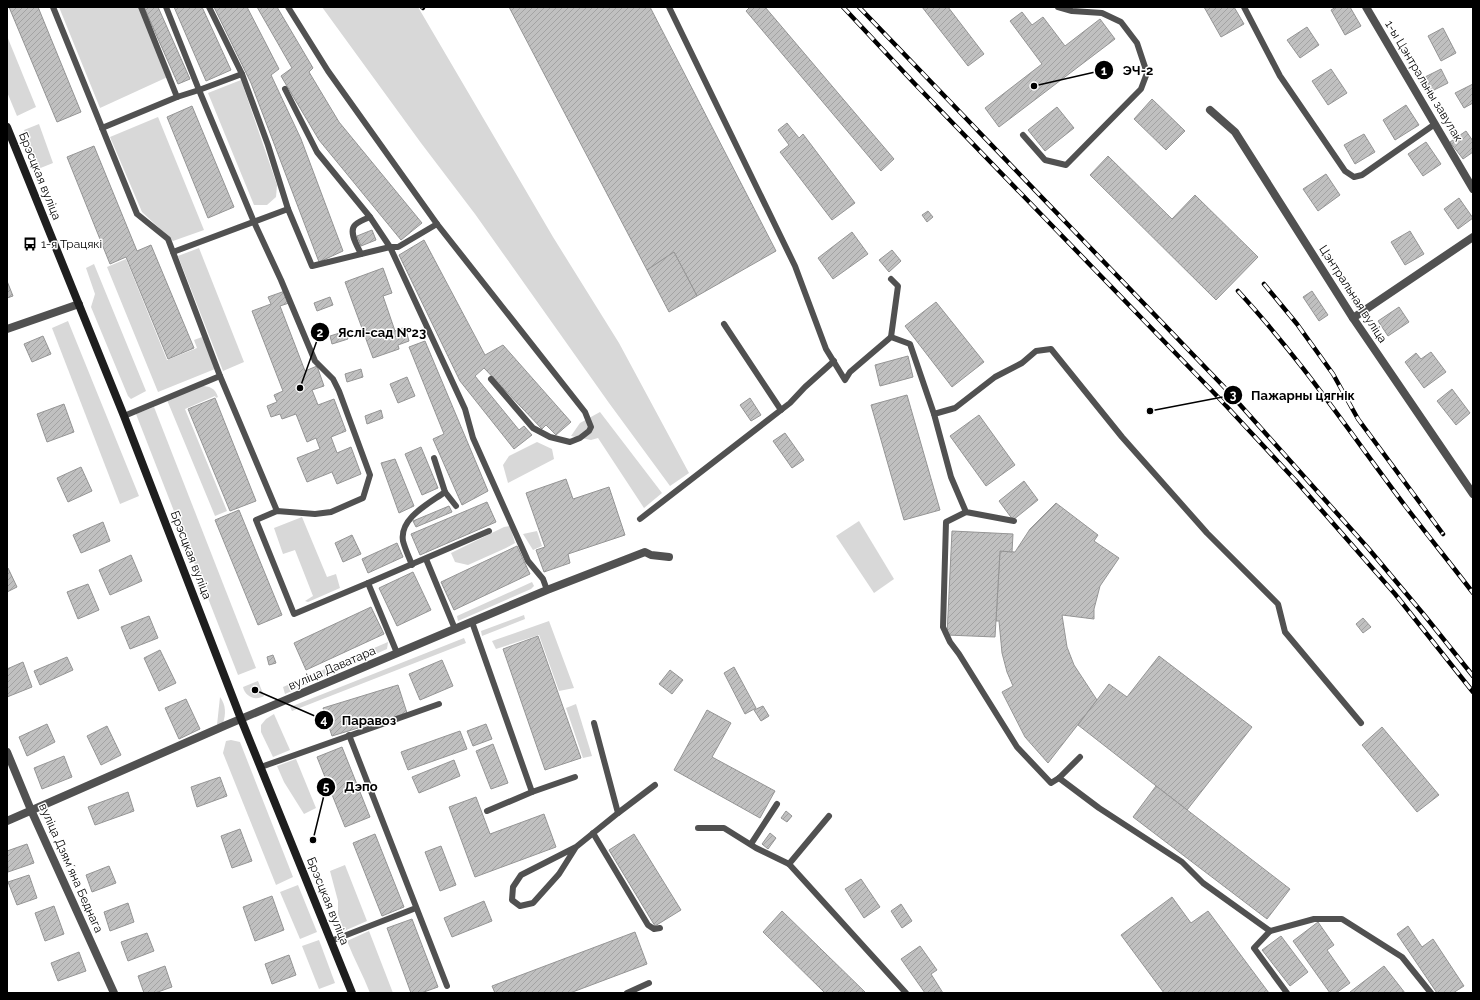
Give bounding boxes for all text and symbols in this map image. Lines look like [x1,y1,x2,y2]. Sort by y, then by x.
street label: 1-ы Цэнтральны завулак [1382,18,1466,144]
callout: ЭЧ-2 [1094,58,1161,83]
text: ЭЧ-2 [1123,63,1153,78]
text: 1 [1101,64,1107,78]
street label: Брэсцкая вуліца [16,130,64,222]
bus stop icon: 1-я Трацякі [22,236,38,252]
place label: 1-я Трацякі [41,237,102,251]
street label: Цэнтральная вуліца [1316,243,1390,345]
callout: Яслі-сад №23 [310,320,434,345]
text: Яслі-сад №23 [338,325,426,340]
text: 2 [317,326,324,340]
callout: Пажарны цягнік [1223,383,1363,408]
text: 3 [1230,388,1237,402]
text: Пажарны цягнік [1251,388,1356,403]
street label: Брэсцкая вуліца [168,509,214,601]
street label: вуліца Даватара [286,643,378,693]
callout: Паравоз [314,708,405,733]
text: 4 [321,713,328,727]
text: Паравоз [342,713,397,728]
callout: Дэпо [316,774,385,799]
text: Дэпо [344,779,378,794]
text: 5 [323,780,330,794]
street label: вуліца Дзямʼяна Беднага [36,801,106,935]
street label: Брэсцкая вуліца [304,855,352,947]

